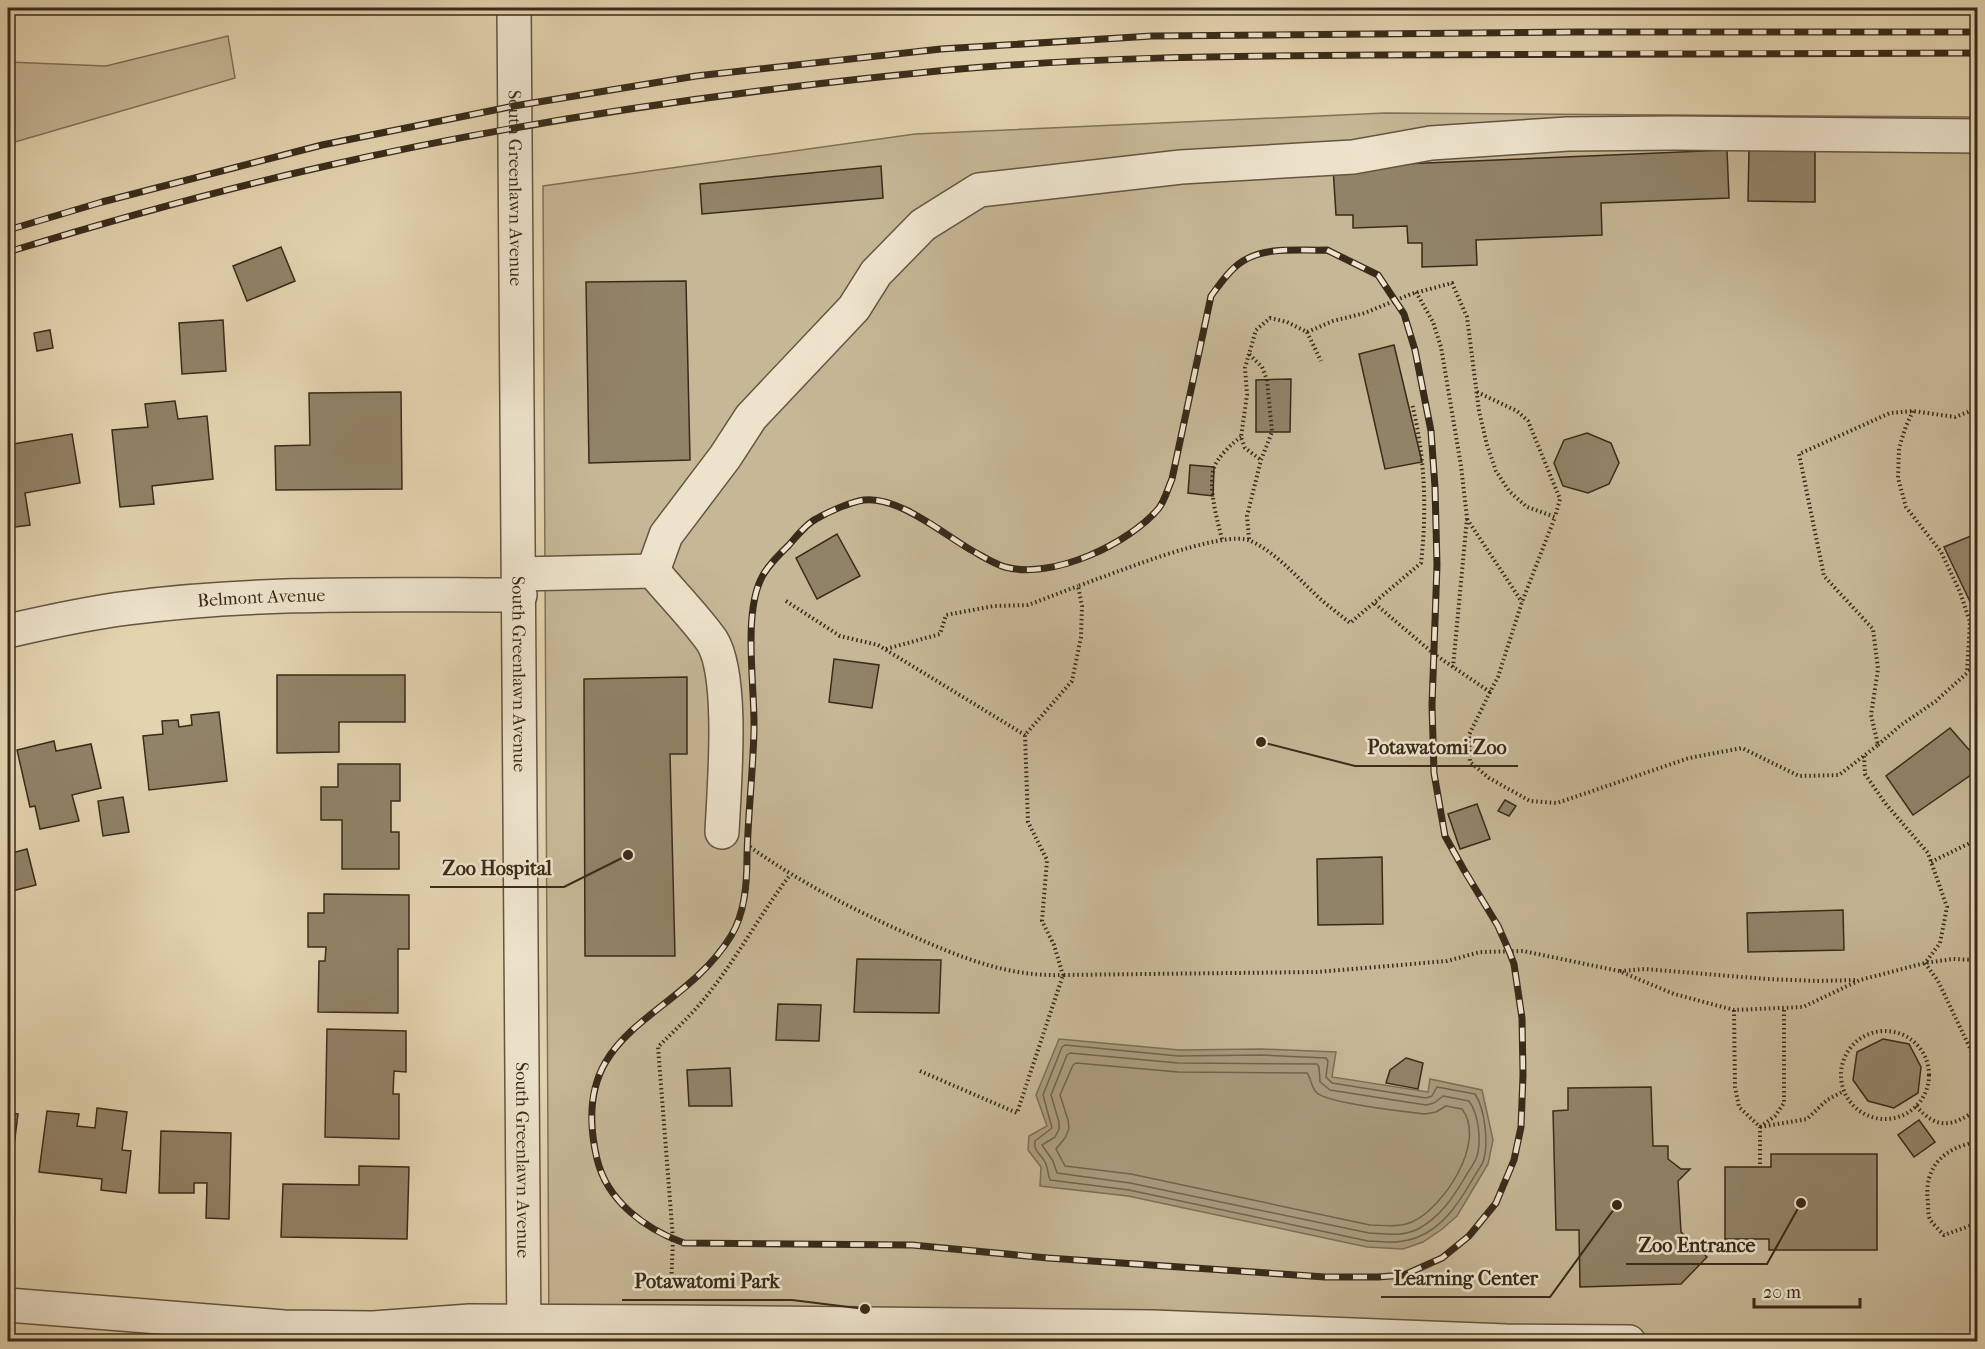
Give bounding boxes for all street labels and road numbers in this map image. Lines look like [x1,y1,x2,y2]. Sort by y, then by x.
street label: South Greenlawn Avenue [504,90,527,286]
street label: South Greenlawn Avenue [508,576,530,772]
street label: Belmont Avenue [197,585,326,611]
street label: South Greenlawn Avenue [511,1062,534,1258]

